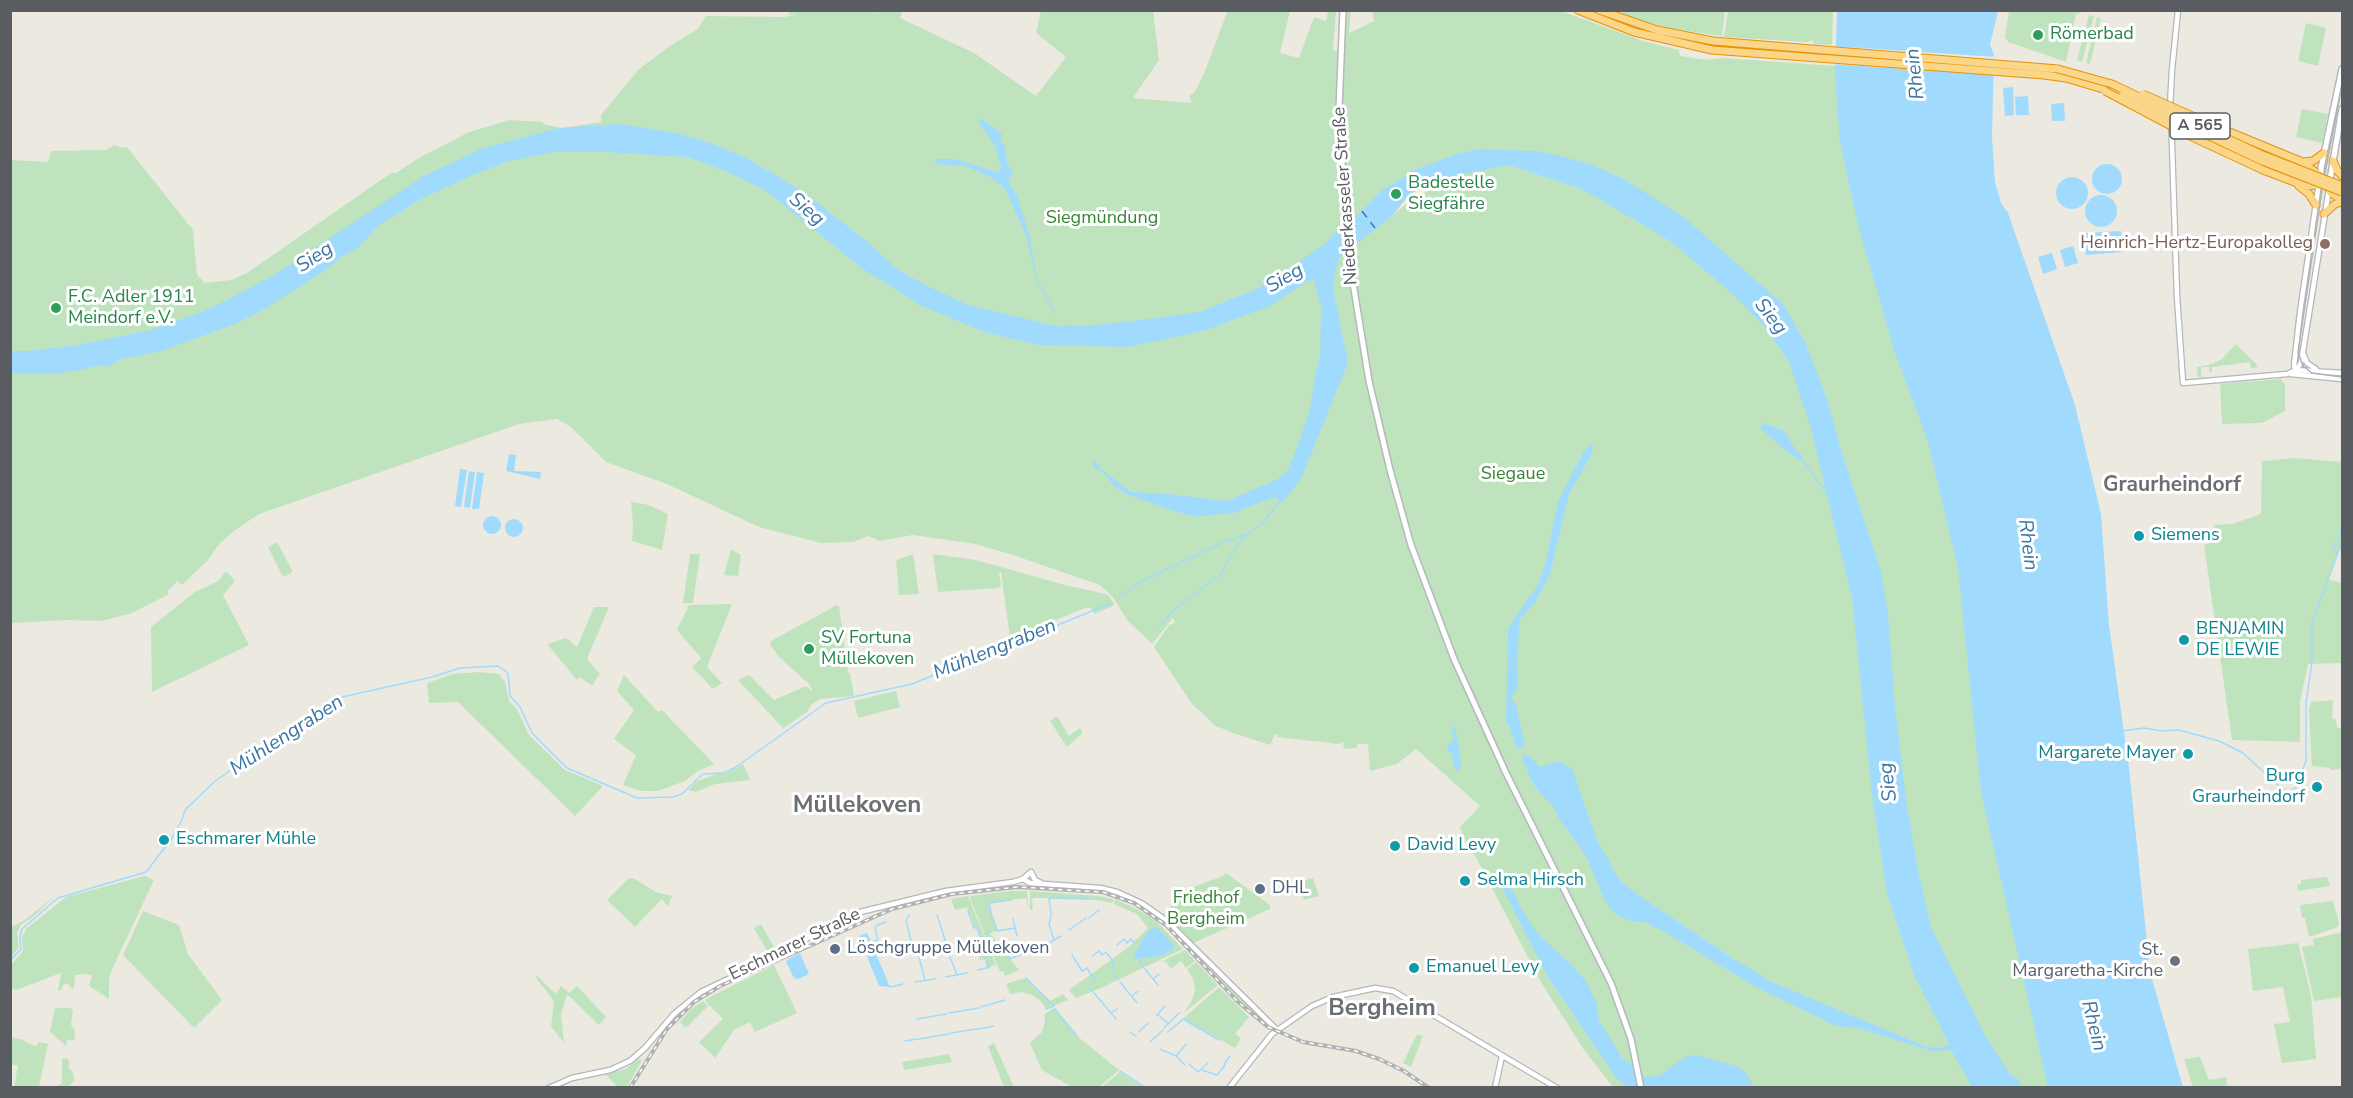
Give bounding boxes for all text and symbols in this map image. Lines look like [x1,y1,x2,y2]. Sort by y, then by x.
place label: Römerbad [2050,24,2134,46]
marker: Römerbad [2031,28,2045,42]
water label: Rhein [1901,47,1931,101]
street label: Niederkasseler Straße [1329,106,1363,286]
road number: A 565 [2170,113,2230,139]
place label: Badestelle Siegfähre [1408,173,1494,216]
marker: Badestelle Siegfähre [1389,187,1403,201]
water label: Sieg [783,188,829,232]
park label: Siegmündung [1046,208,1158,230]
place label: Heinrich-Hertz-Europakolleg [2080,233,2313,255]
water label: Sieg [292,237,338,279]
marker: Heinrich-Hertz-Europakolleg [2318,237,2332,251]
water label: Sieg [1262,259,1308,299]
place label: F.C. Adler 1911 Meindorf e.V. [68,287,194,330]
water label: Sieg [1748,294,1792,340]
marker: F.C. Adler 1911 Meindorf e.V. [49,301,63,315]
park label: Siegaue [1481,464,1545,486]
district label: Graurheindorf [2103,473,2241,499]
water label: Rhein [2012,518,2042,572]
place label: Siemens [2151,525,2220,547]
marker: Siemens [2132,529,2146,543]
water label: Mühlengraben [930,614,1060,686]
place label: BENJAMIN DE LEWIE [2196,619,2284,662]
place label: SV Fortuna Müllekoven [821,628,914,670]
marker: BENJAMIN DE LEWIE [2177,633,2191,647]
marker: SV Fortuna Müllekoven [802,642,816,656]
water label: Mühlengraben [226,690,348,782]
place label: Margarete Mayer [2038,743,2176,765]
marker: Margarete Mayer [2181,747,2195,761]
water label: Sieg [1875,761,1903,803]
place label: Burg Graurheindorf [2192,766,2305,808]
marker: Burg Graurheindorf [2310,780,2324,794]
district label: Müllekoven [793,792,921,820]
place label: Eschmarer Mühle [176,829,316,851]
marker: Eschmarer Mühle [157,833,171,847]
place label: David Levy [1407,835,1496,857]
marker: David Levy [1388,839,1402,853]
place label: Selma Hirsch [1477,870,1584,892]
marker: Selma Hirsch [1458,874,1472,888]
place label: DHL [1272,878,1309,900]
marker: DHL [1253,882,1267,896]
park label: Friedhof Bergheim [1167,888,1245,930]
street label: Eschmarer Straße [726,904,864,986]
place label: Löschgruppe Müllekoven [847,938,1049,960]
place label: St. Margaretha-Kirche [2012,940,2163,982]
marker: Löschgruppe Müllekoven [828,942,842,956]
marker: St. Margaretha-Kirche [2168,954,2182,968]
place label: Emanuel Levy [1426,957,1539,979]
marker: Emanuel Levy [1407,961,1421,975]
district label: Bergheim [1328,995,1436,1023]
water label: Rhein [2075,998,2111,1054]

